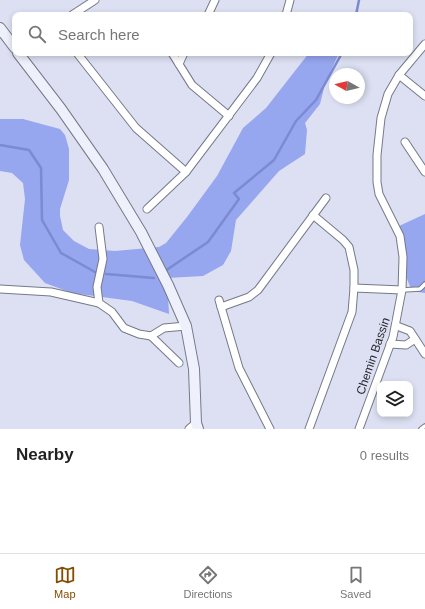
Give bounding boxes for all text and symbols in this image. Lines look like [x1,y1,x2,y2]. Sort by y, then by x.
search box [12,12,413,56]
icon: search [26,23,48,45]
text: Search here [58,26,140,43]
north arrow [329,68,365,104]
street label: Chemin Bassin [353,316,393,396]
map controls [377,381,413,417]
button: layers [377,381,413,417]
text: Nearby [16,445,74,464]
text: 0 results [360,448,409,463]
tab: Map [54,564,76,600]
tab: Directions [183,564,232,600]
tab: Saved [340,564,371,600]

